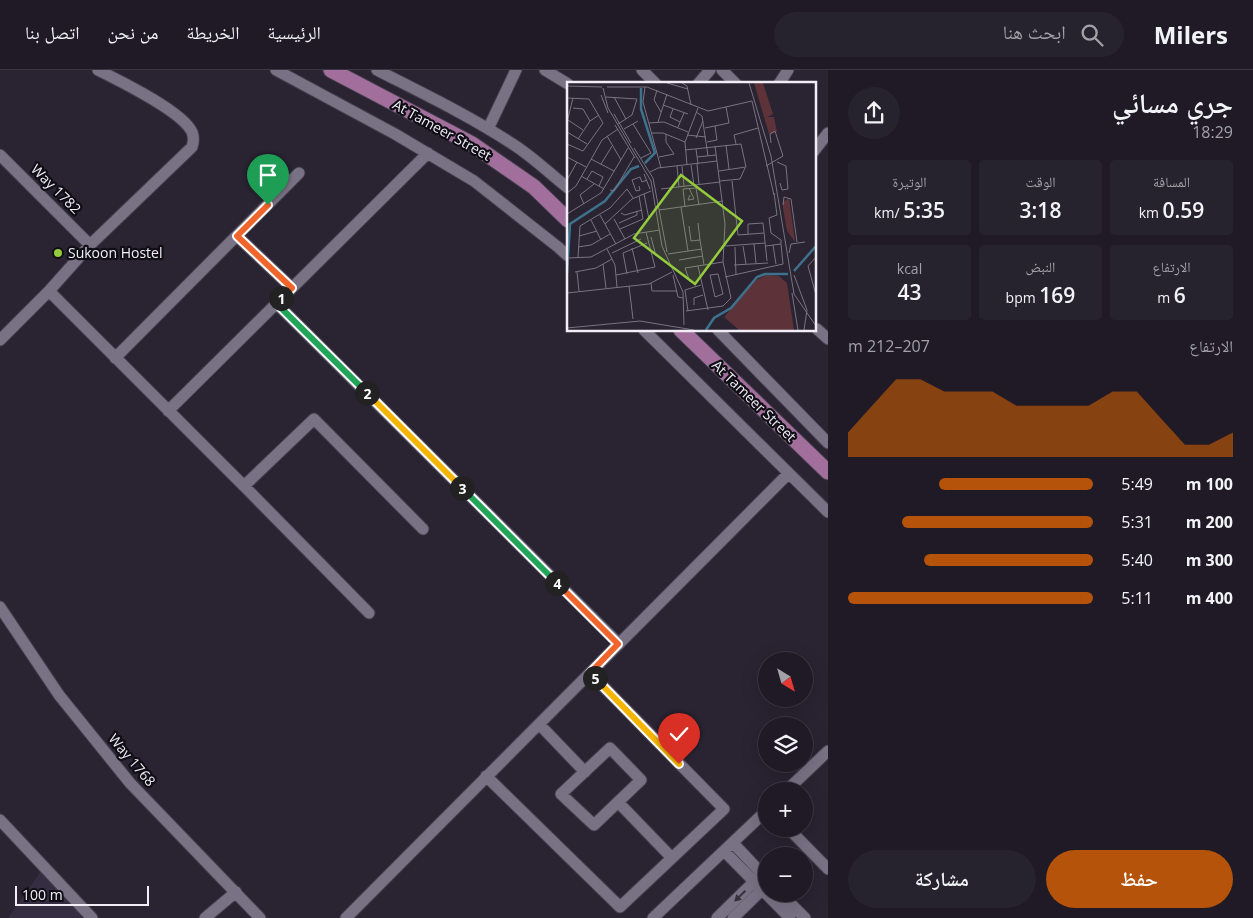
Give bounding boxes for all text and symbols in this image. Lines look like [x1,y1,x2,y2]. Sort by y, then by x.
search box [774,12,1124,57]
text: Milers [1154,18,1228,51]
text: ابحث هنا [1003,19,1066,45]
text: اتصل بنا [25,20,80,44]
text: من نحن [108,20,158,44]
text: الخريطة [186,20,239,44]
text: الرئيسية [267,20,321,44]
icon: search [1078,21,1106,49]
inset map [567,82,816,331]
text: جري مسائي [1112,83,1233,121]
button: share [848,87,900,139]
street label: At Tameer Street [389,95,495,165]
text: 18:29 [1192,121,1233,143]
pin [247,154,289,205]
street label: Way 1782 [27,160,85,218]
icon: arrive [254,161,282,189]
text: الوتيرة [892,172,927,191]
text: الوقت [1025,172,1056,191]
text: المسافة [1153,172,1190,191]
text: 5:35 [903,196,945,224]
text: 3:18 [1020,196,1061,224]
text: 0.59 [1163,196,1204,224]
text: /km [874,203,903,222]
text: km [1139,203,1163,222]
place label: Sukoon Hostel [68,243,163,262]
marker: Sukoon Hostel [52,247,64,259]
text: النبض [1026,257,1055,276]
text: الارتفاع [1152,257,1191,276]
text: kcal [897,259,922,278]
text: 43 [897,278,922,306]
text: 169 [1039,281,1075,309]
text: 6 [1174,281,1186,309]
pin: 1 [268,286,294,310]
text: bpm [1006,288,1039,307]
text: m [1157,288,1174,307]
text: 1 [277,289,286,308]
text: 207–212 m [848,335,930,357]
text: الارتفاع [1189,335,1233,357]
street label: At Tameer Street [708,356,801,446]
pin: 2 [354,380,380,406]
text: 2 [363,384,372,403]
text: 5:49 [1121,473,1153,495]
text: 100 m [1186,473,1233,495]
pin: 3 [450,476,474,500]
text: 3 [458,479,467,498]
text: 5:31 [1121,511,1153,533]
text: 200 m [1186,511,1233,533]
text: 5:40 [1121,549,1153,571]
text: 300 m [1186,549,1233,571]
pin: 4 [544,570,570,596]
text: 4 [553,574,562,593]
text: 5:11 [1121,587,1153,609]
text: 400 m [1186,587,1233,609]
north arrow [758,652,812,708]
map controls [758,652,813,902]
pin: 5 [582,666,608,690]
text: 5 [591,669,600,688]
pin [658,713,700,764]
button: layers [758,717,813,772]
icon: check [665,720,693,748]
street label: Way 1768 [105,729,160,790]
button: + [758,782,813,837]
button: − [758,847,813,902]
button: مشاركة [848,850,1036,908]
button: حفظ [1046,850,1233,908]
scale bar [15,883,149,906]
text: 100 m [22,885,63,904]
one-way arrow [734,890,746,902]

